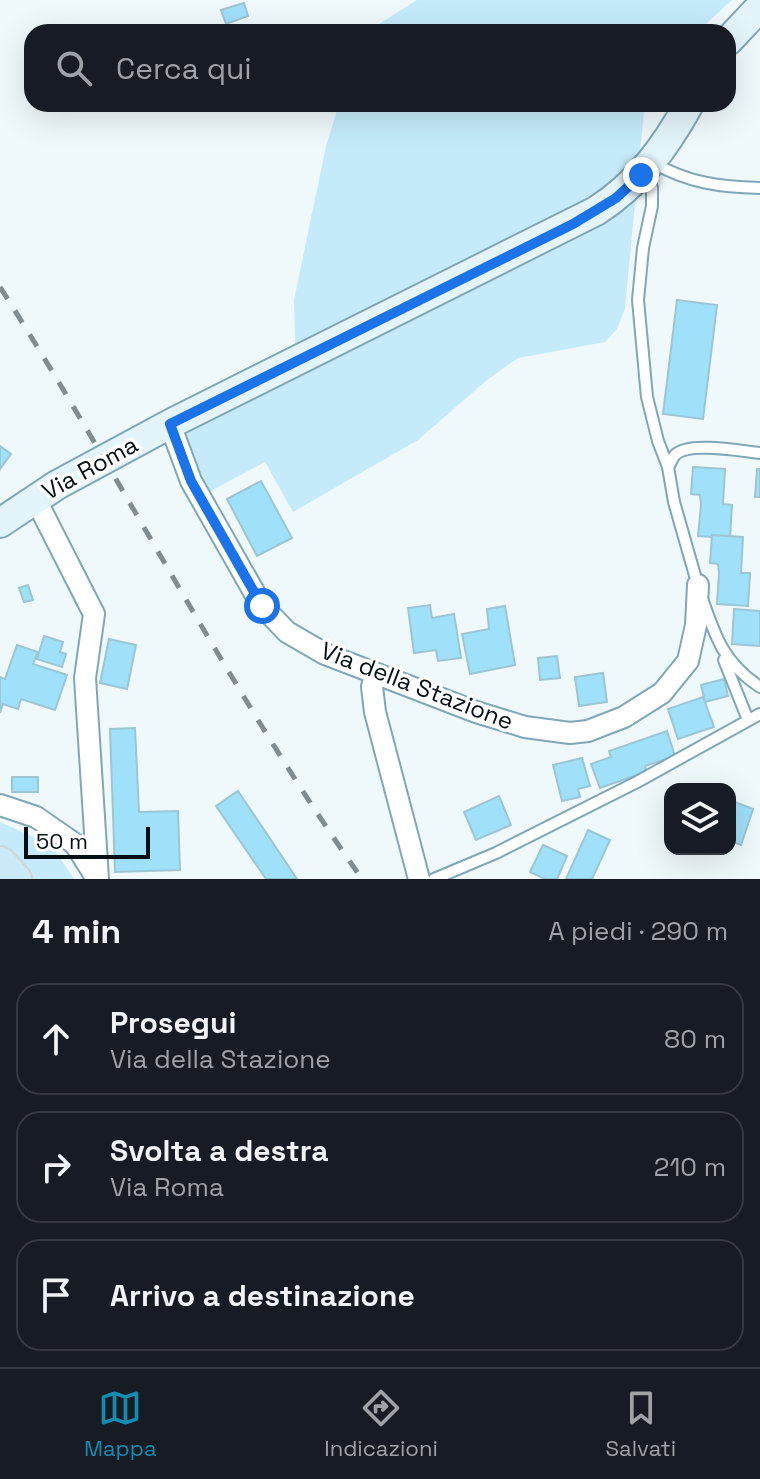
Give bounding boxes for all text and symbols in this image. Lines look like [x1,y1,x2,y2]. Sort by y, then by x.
search box [24,24,736,112]
icon: search [52,46,96,90]
text: Cerca qui [116,49,252,88]
route end [623,157,659,193]
street label: Via Roma [36,428,143,507]
route start [244,588,280,624]
street label: Via della Stazione [317,635,518,737]
map controls [664,783,736,855]
button: layers [664,783,736,855]
scale bar [24,823,150,859]
text: 50 m [36,827,88,855]
text: 4 min [32,910,121,953]
text: A piedi · 290 m [548,914,728,948]
text: Prosegui [110,1003,236,1042]
icon: ahead [34,1017,78,1061]
text: 80 m [664,1022,726,1056]
text: Via della Stazione [110,1042,331,1076]
text: Svolta a destra [110,1131,329,1170]
icon: right [34,1145,78,1189]
text: 210 m [654,1150,726,1184]
text: Via Roma [110,1170,224,1204]
icon: arrive [34,1273,78,1317]
text: Arrivo a destinazione [110,1276,415,1315]
tab: Mappa [84,1386,157,1462]
tab: Indicazioni [324,1386,438,1462]
tab: Salvati [606,1386,676,1462]

